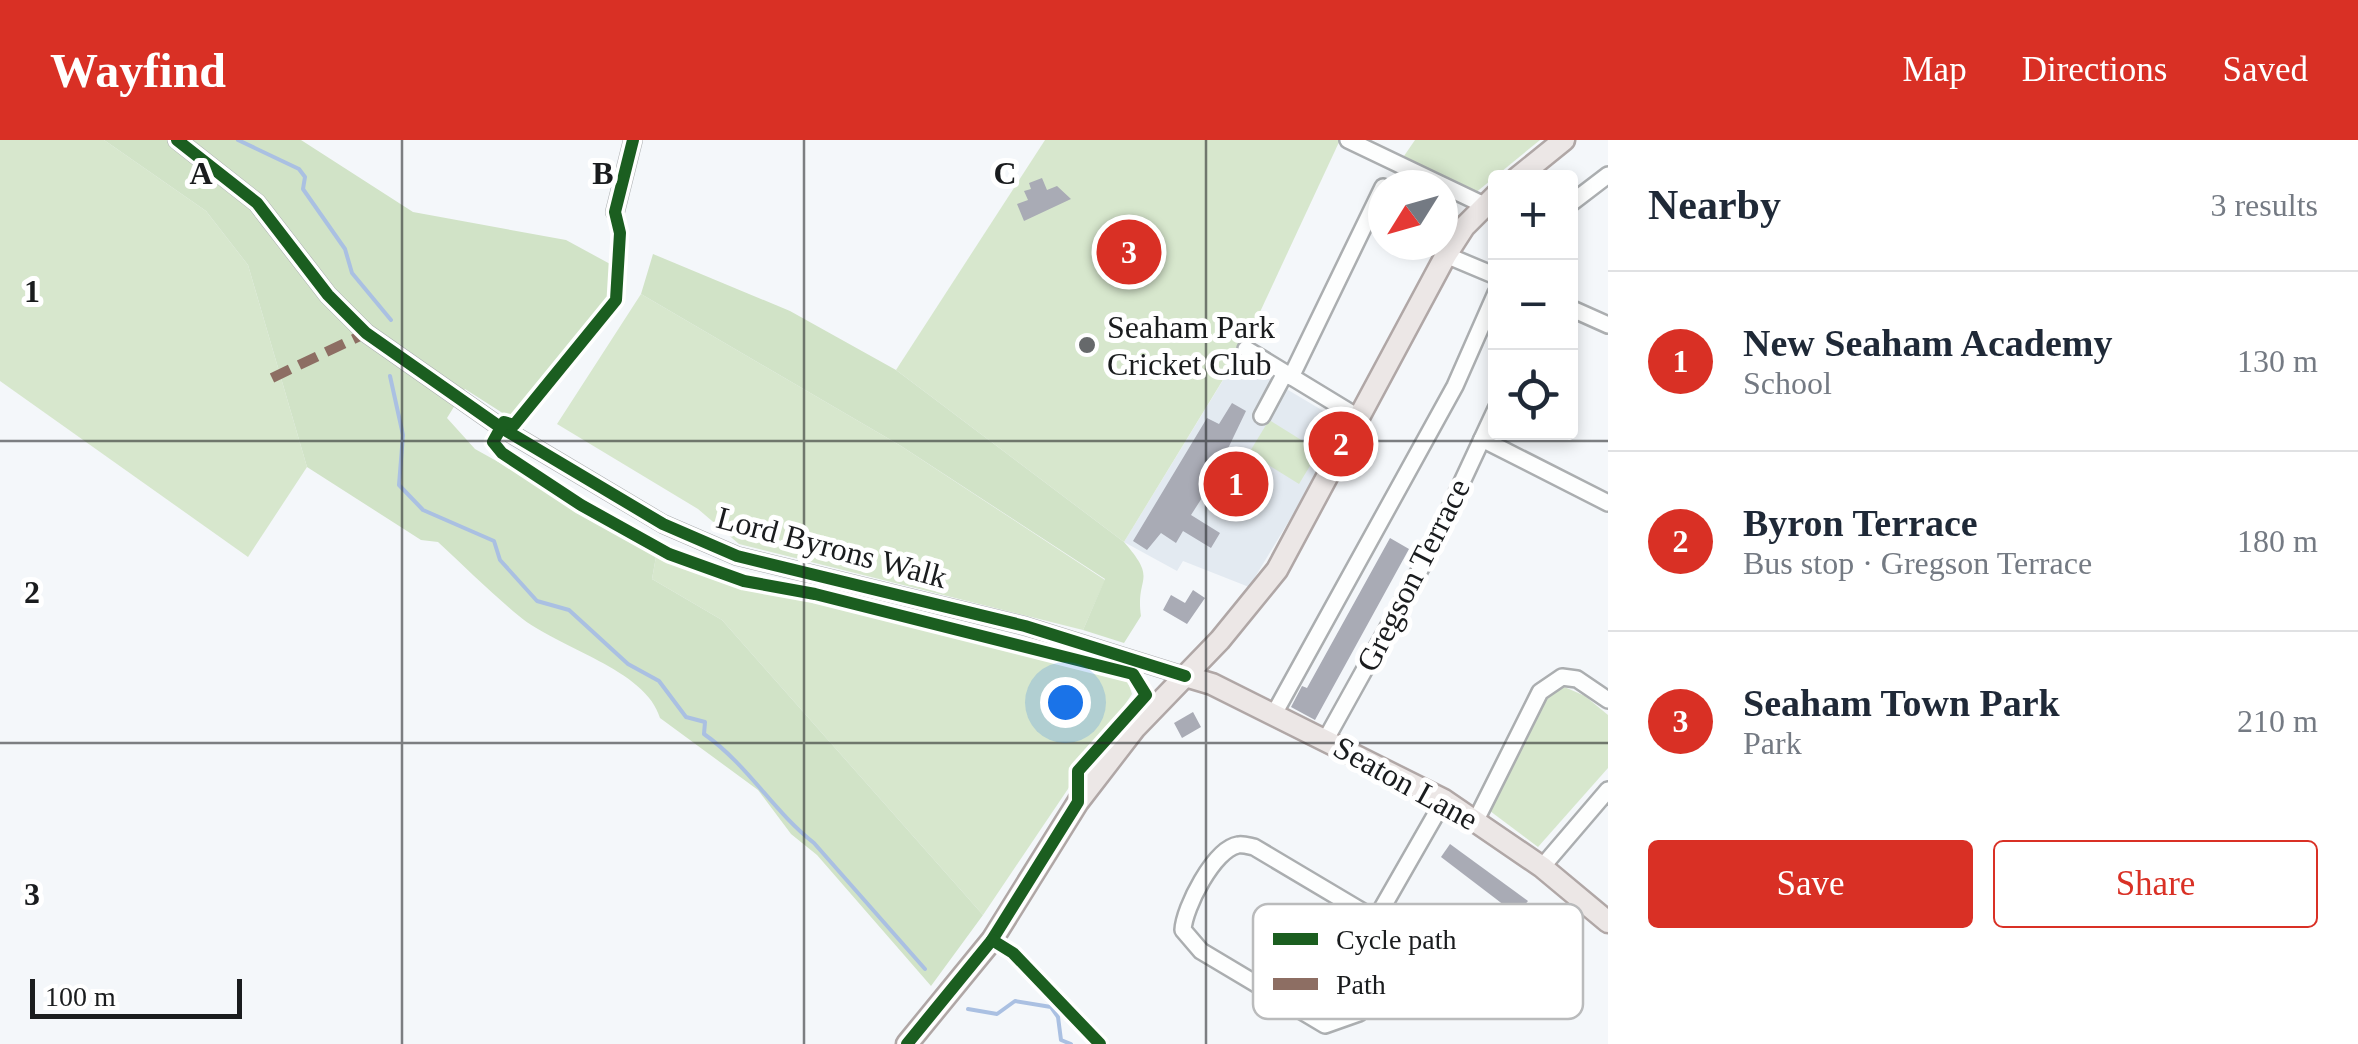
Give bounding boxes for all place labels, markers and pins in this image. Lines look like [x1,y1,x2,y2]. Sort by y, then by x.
pin: 3 [1096,214,1162,290]
place label: Seaham Park Cricket Club [1107,309,1275,382]
marker: Seaham Park Cricket Club [1076,334,1098,356]
pin: 2 [1308,406,1374,482]
pin: 1 [1204,446,1268,522]

